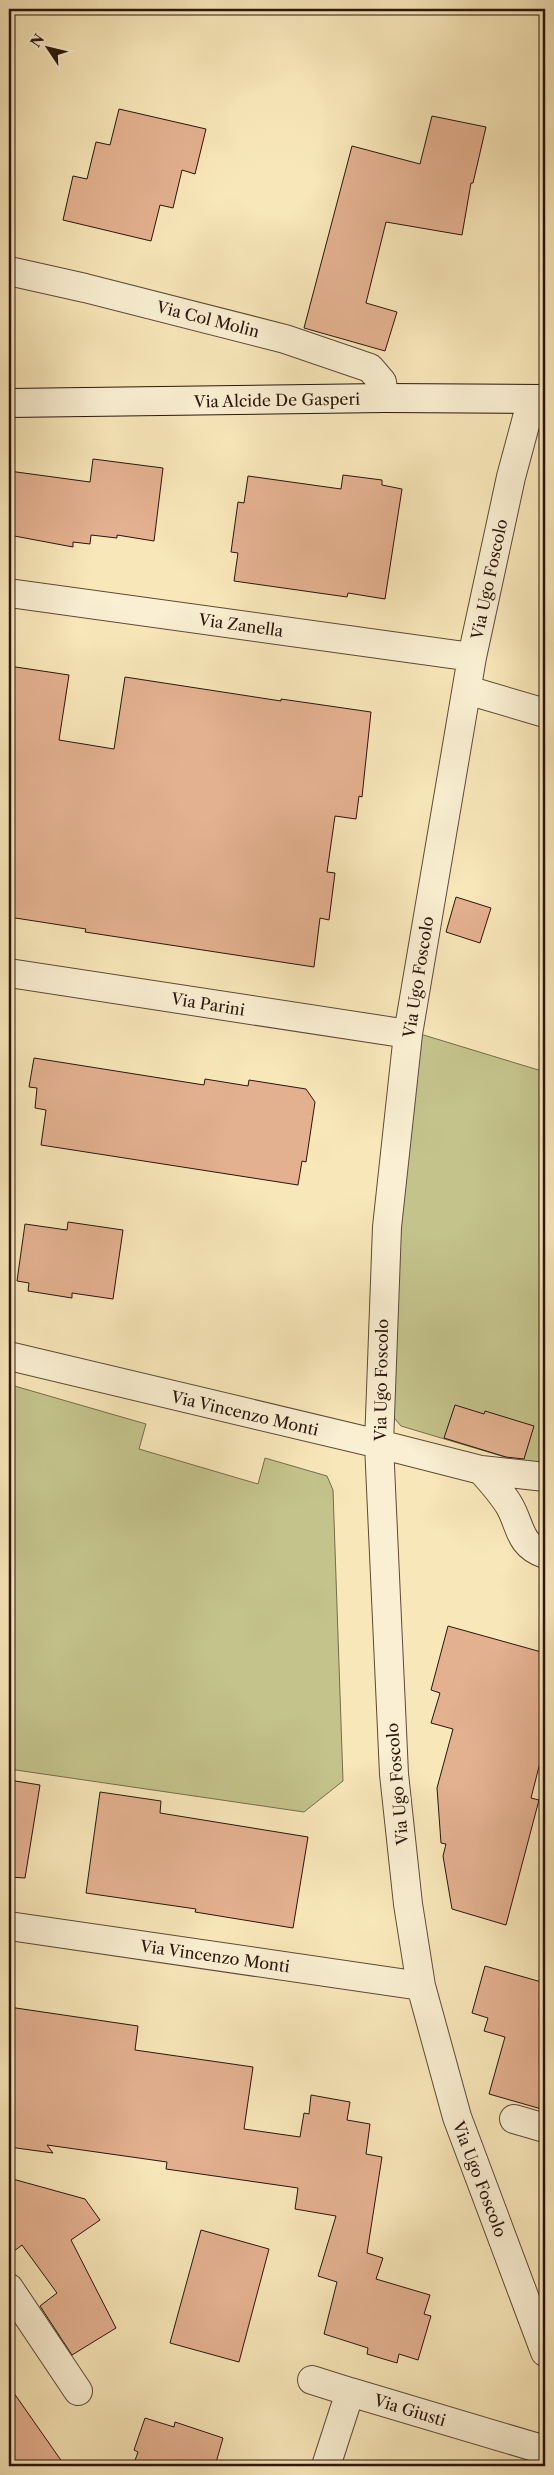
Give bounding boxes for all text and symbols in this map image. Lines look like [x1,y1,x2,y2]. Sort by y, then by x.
north arrow [22,22,72,72]
text: N [26,30,48,51]
street label: Via Col Molin [154,296,262,341]
street label: Via Alcide De Gasperi [193,389,360,411]
street label: Via Ugo Foscolo [466,517,512,642]
street label: Via Zanella [196,609,285,641]
street label: Via Ugo Foscolo [398,915,437,1040]
street label: Via Parini [169,988,246,1020]
street label: Via Ugo Foscolo [370,1318,392,1442]
street label: Via Vincenzo Monti [168,1386,321,1440]
street label: Via Ugo Foscolo [382,1722,412,1847]
street label: Via Vincenzo Monti [138,1935,291,1976]
street label: Via Ugo Foscolo [448,2117,511,2240]
street label: Via Giusti [371,2389,448,2430]

